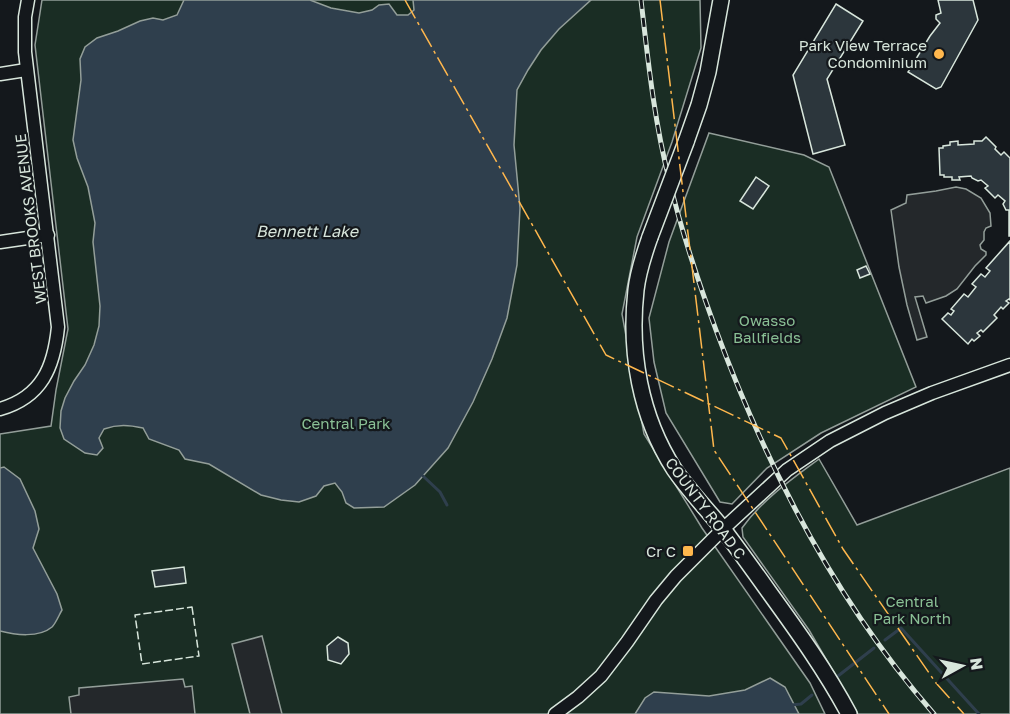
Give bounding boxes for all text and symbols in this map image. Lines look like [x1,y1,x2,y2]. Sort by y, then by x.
place label: Park View Terrace Condominium [799,36,927,71]
marker: Park View Terrace Condominium [932,47,946,61]
street label: WEST BROOKS AVENUE [11,133,49,305]
water label: Bennett Lake [256,221,360,241]
park label: Owasso Ballfields [733,311,801,346]
park label: Central Park [301,414,391,432]
street label: COUNTY ROAD C [662,454,750,562]
place label: Cr C [646,542,676,560]
marker: Cr C [681,544,695,558]
park label: Central Park North [873,592,951,627]
north arrow [932,636,992,696]
text: N [966,656,988,671]

